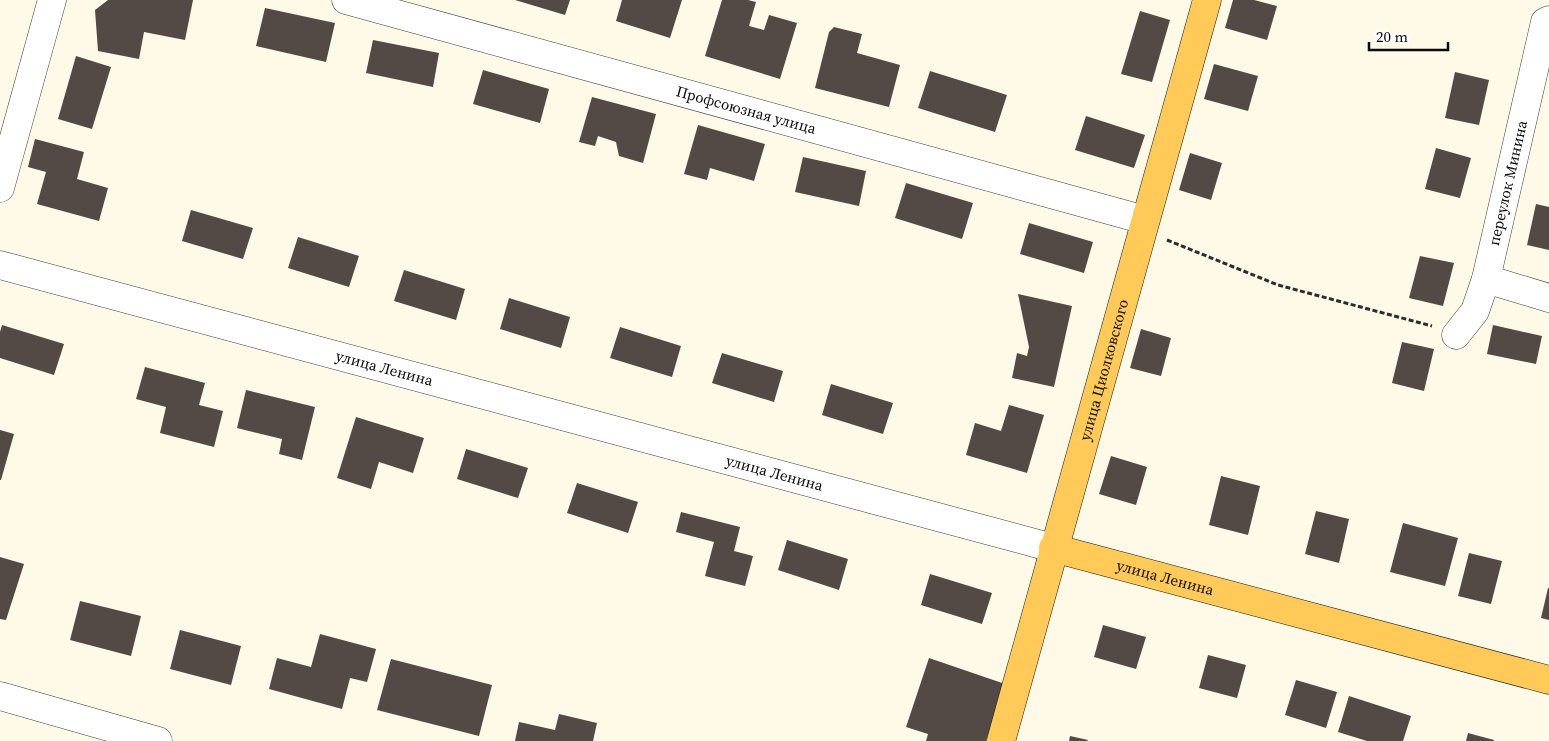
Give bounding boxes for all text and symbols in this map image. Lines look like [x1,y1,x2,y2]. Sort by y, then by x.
scale bar [1369,20,1448,52]
text: 20 m [1376,26,1408,47]
street label: Профсоюзная улица [674,80,819,139]
street label: переулок Минина [1483,118,1532,248]
street label: улица Циолковского [1074,297,1133,443]
street label: улица Ленина [334,345,436,391]
street label: улица Ленина [724,450,826,496]
street label: улица Ленина [1114,554,1217,600]

